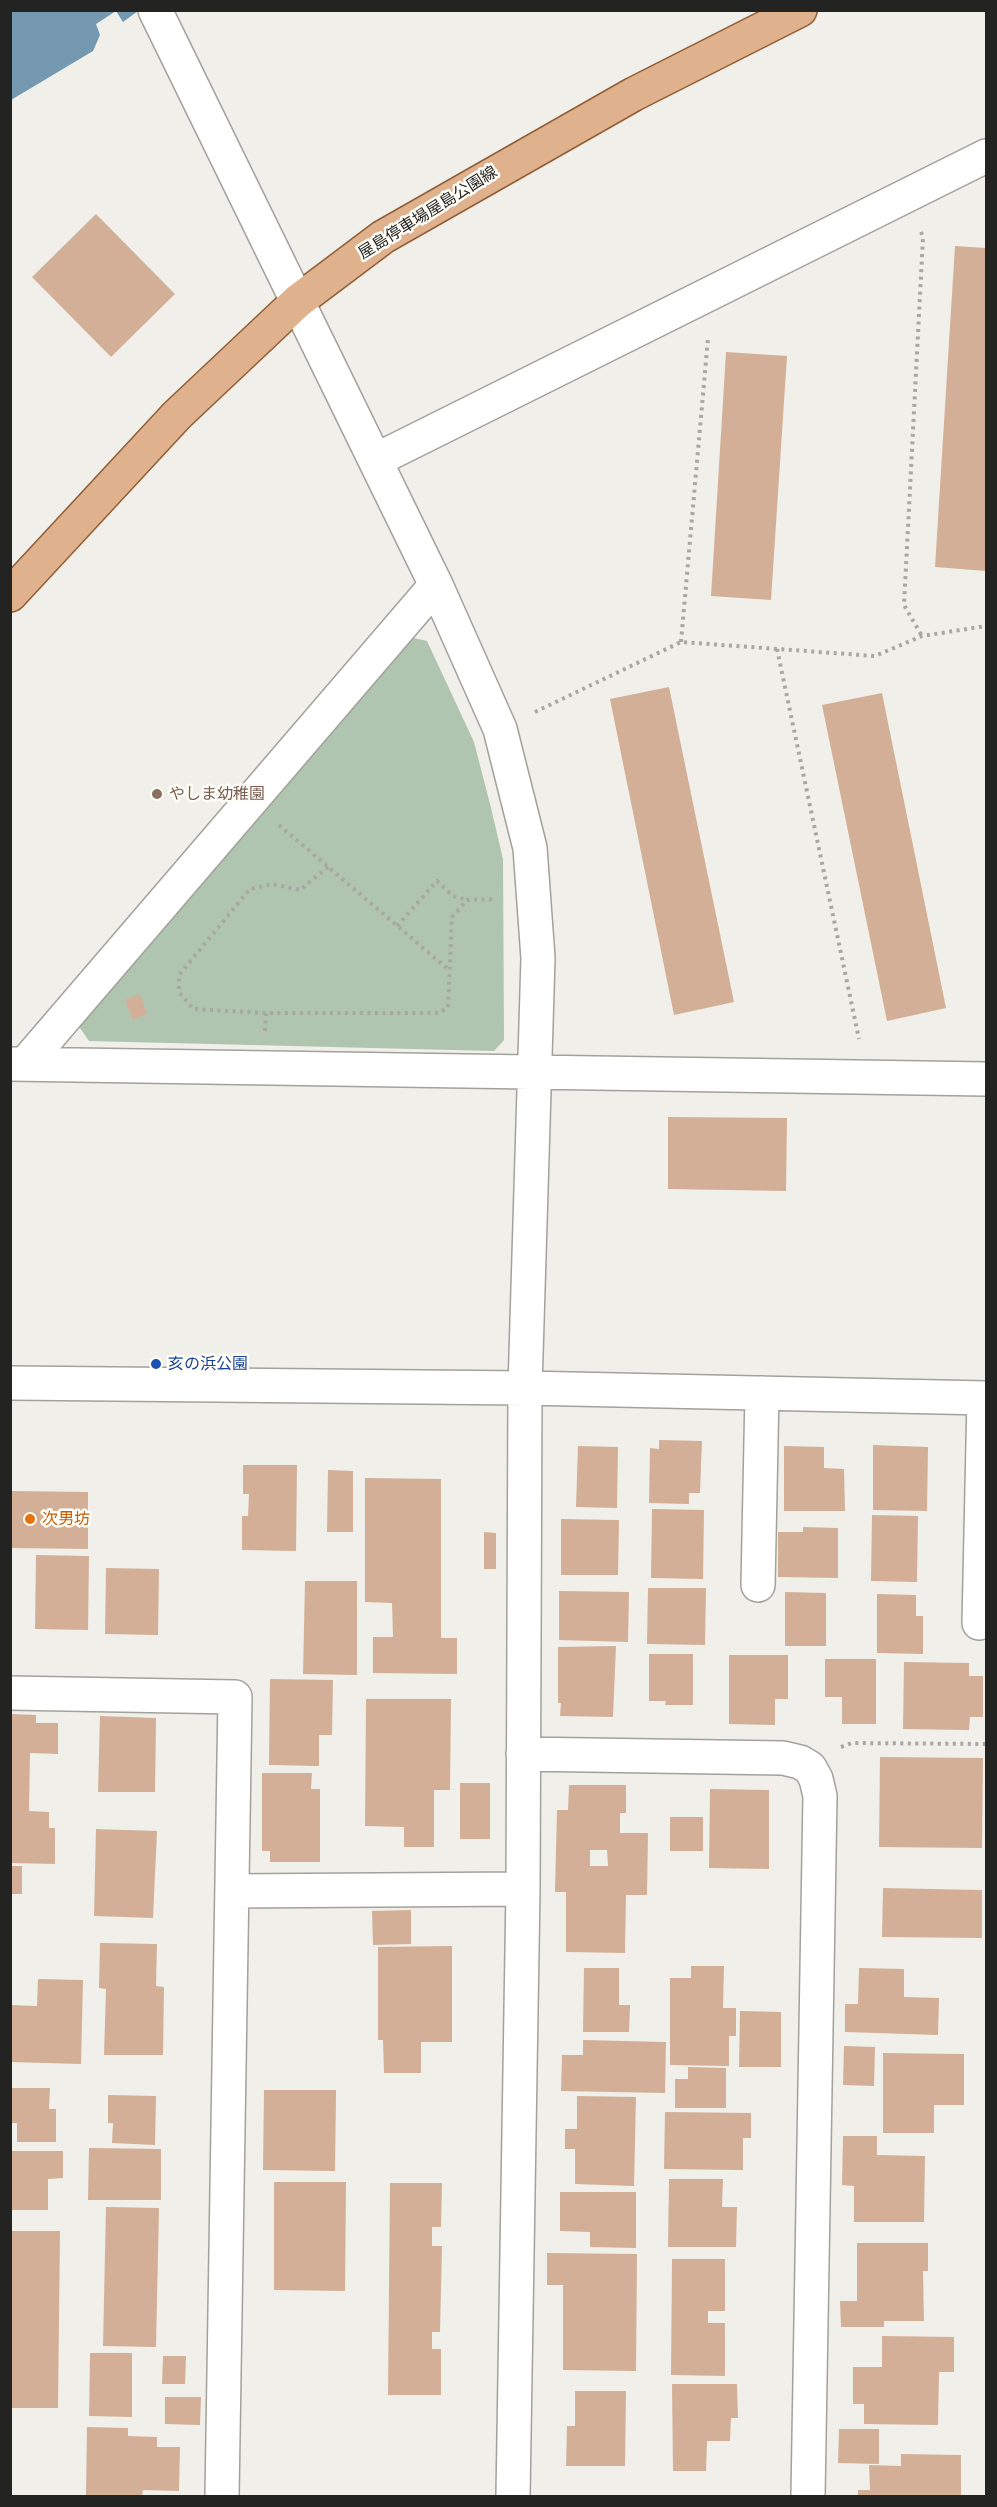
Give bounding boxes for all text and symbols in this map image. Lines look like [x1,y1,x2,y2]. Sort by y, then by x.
street label: 屋島停車場屋島公園線 [355,162,501,264]
place label: やしま幼稚園 [169,784,265,804]
marker: やしま幼稚園 [150,787,164,801]
place label: 亥の浜公園 [168,1354,248,1374]
marker: 亥の浜公園 [149,1357,163,1371]
place label: 次男坊 [42,1509,90,1529]
marker: 次男坊 [23,1512,37,1526]

